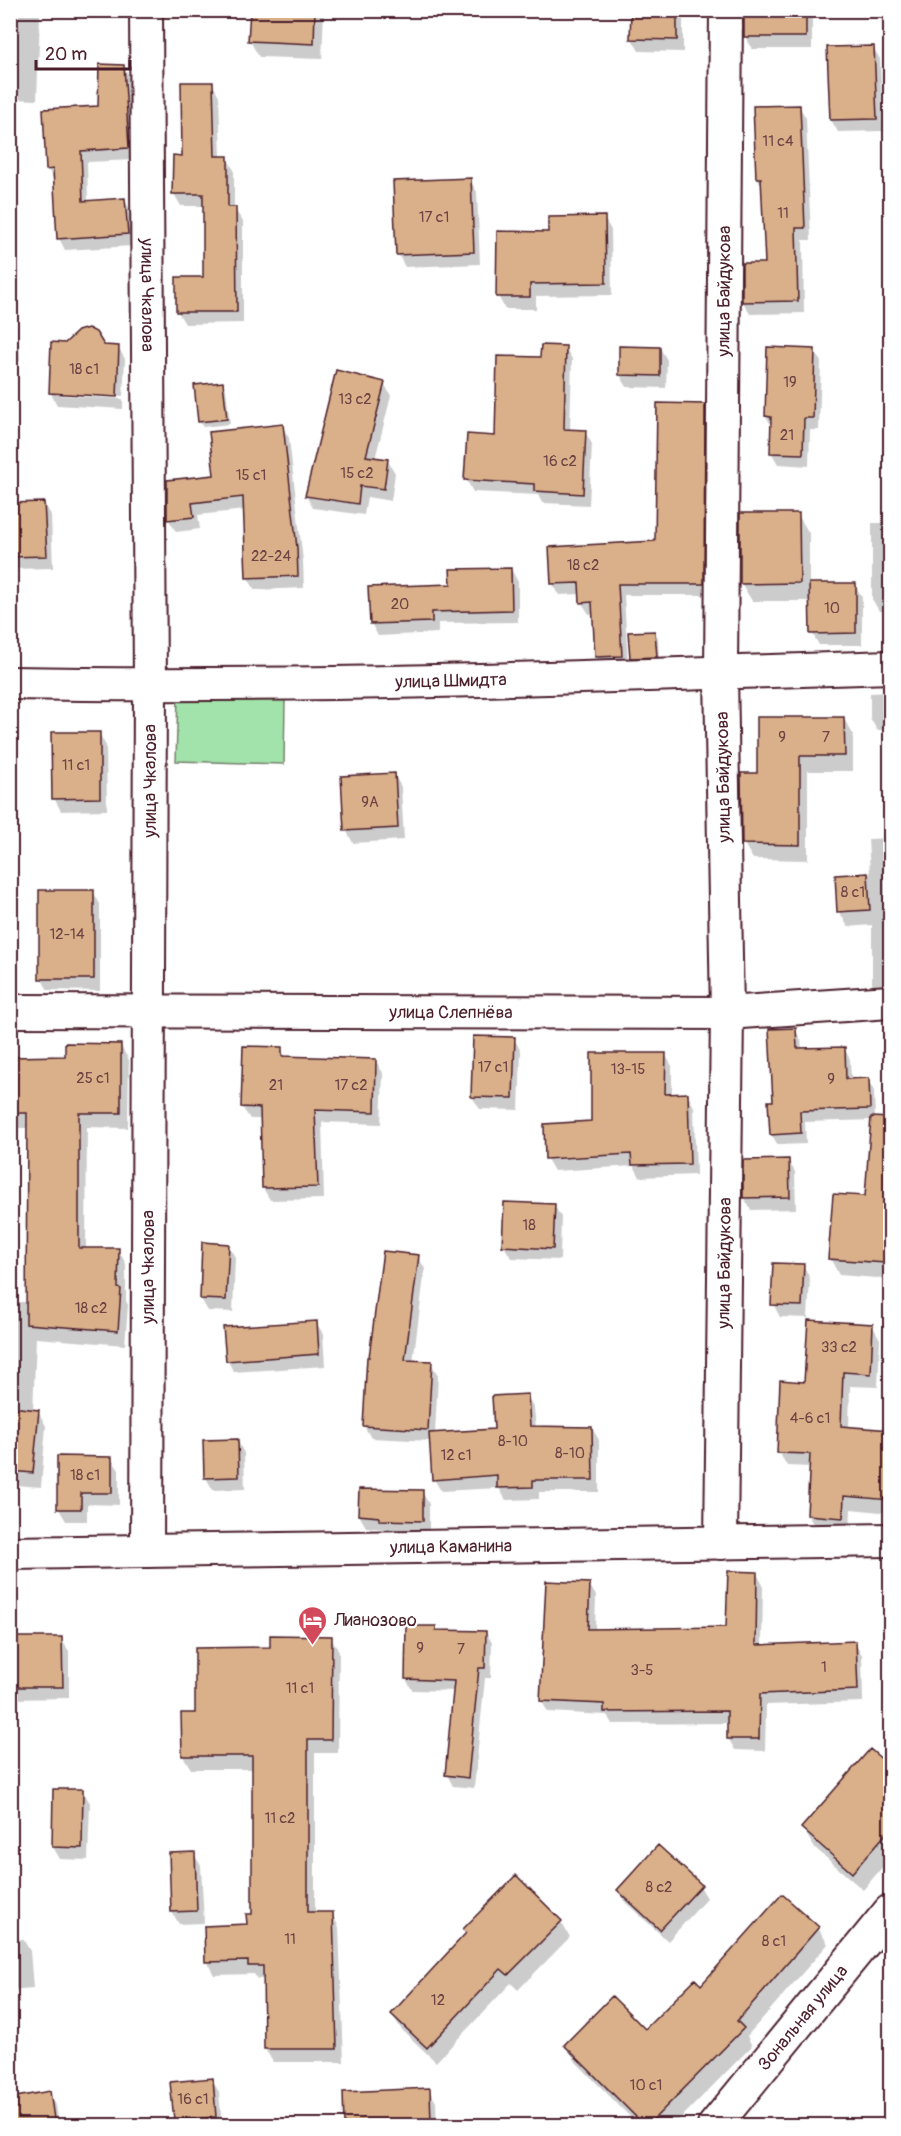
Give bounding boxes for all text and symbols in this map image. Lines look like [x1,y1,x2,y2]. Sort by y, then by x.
scale bar [36,33,130,71]
text: 20 m [45,43,87,66]
house number: 11 с4 [762,132,794,151]
house number: 11 [777,204,789,223]
house number: 17 с1 [419,208,449,227]
street label: улица Байдукова [712,225,736,358]
street label: улица Чкалова [135,237,159,352]
house number: 18 с1 [69,360,99,379]
house number: 19 [783,373,797,392]
house number: 13 с2 [338,390,372,409]
house number: 21 [780,426,794,445]
house number: 16 с2 [543,452,577,471]
house number: 15 с2 [340,464,374,483]
house number: 15 с1 [236,466,266,485]
house number: 22-24 [251,547,291,566]
house number: 18 с2 [567,556,599,575]
house number: 20 [391,595,409,614]
house number: 10 [824,599,840,618]
street label: улица Шмидта [394,668,507,694]
street label: улица Байдукова [711,711,736,844]
street label: улица Чкалова [139,724,162,839]
house number: 9 [778,728,786,747]
house number: 7 [822,728,830,747]
house number: 11 с1 [62,756,90,775]
house number: 9А [361,793,379,812]
house number: 8 с1 [841,883,865,902]
house number: 12-14 [49,925,85,944]
street label: улица Слепнёва [388,1001,513,1024]
house number: 17 с1 [478,1058,508,1077]
house number: 13-15 [611,1060,645,1079]
house number: 25 с1 [76,1069,110,1088]
house number: 9 [827,1070,835,1089]
house number: 21 [269,1076,283,1095]
house number: 17 с2 [334,1076,368,1095]
street label: улица Байдукова [712,1197,737,1330]
street label: улица Чкалова [137,1210,160,1325]
house number: 18 [522,1216,536,1235]
house number: 18 с2 [75,1299,107,1318]
house number: 33 с2 [821,1338,857,1357]
house number: 4-6 с1 [790,1409,830,1428]
house number: 8-10 [498,1432,528,1451]
house number: 8-10 [555,1444,585,1463]
house number: 12 с1 [441,1446,472,1465]
house number: 18 с1 [70,1466,100,1485]
street label: улица Каманина [389,1535,512,1559]
hotel icon: Лианозово [297,1604,329,1646]
place label: Лианозово [333,1609,417,1632]
house number: 9 [416,1639,424,1658]
house number: 7 [457,1640,465,1659]
house number: 1 [821,1658,827,1677]
house number: 3-5 [631,1661,653,1680]
house number: 11 с1 [286,1679,314,1698]
house number: 11 с2 [265,1809,296,1828]
house number: 8 с2 [646,1878,672,1897]
house number: 11 [284,1930,296,1949]
house number: 8 с1 [762,1932,786,1951]
street label: Зональная улица [753,1960,853,2076]
house number: 12 [431,1991,445,2010]
house number: 10 с1 [630,2076,662,2095]
house number: 16 с1 [177,2090,209,2109]

